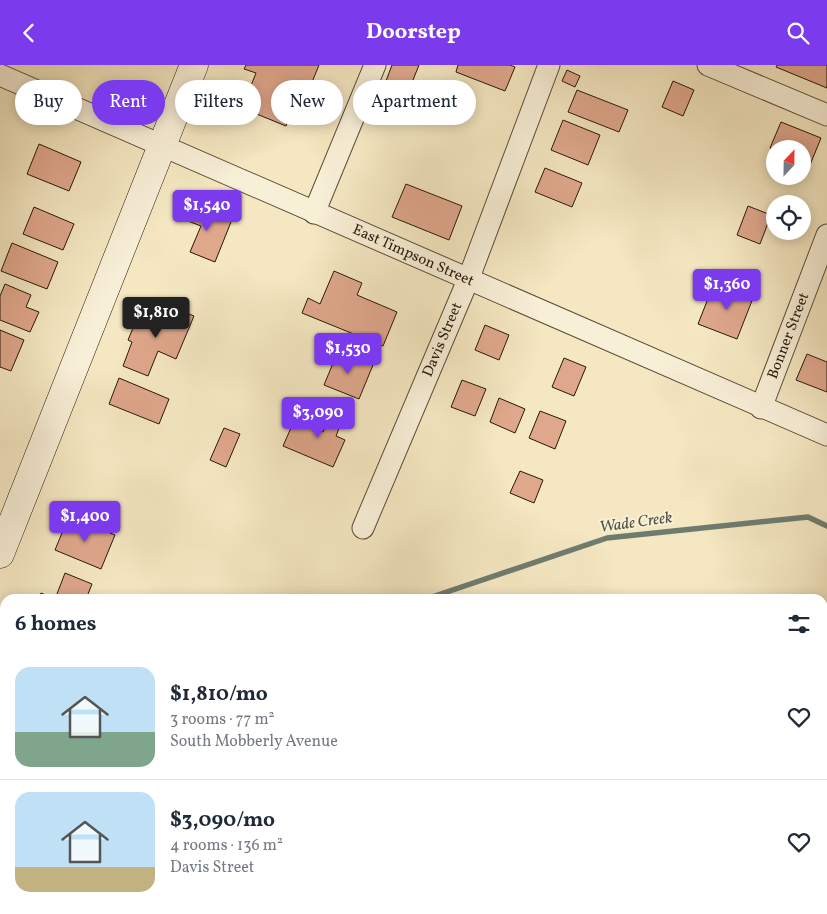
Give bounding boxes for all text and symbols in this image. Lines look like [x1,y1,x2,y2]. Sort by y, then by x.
text: Doorstep [366,17,461,48]
icon: back [15,19,43,47]
icon: search [784,19,812,47]
chip: Buy [15,80,82,125]
chip: Rent [92,80,165,125]
chip: Filters [175,80,261,125]
chip: New [271,80,343,125]
chip: Apartment [353,80,476,125]
north arrow [766,140,811,185]
map controls [766,140,811,240]
pin: $1,540 [166,189,248,232]
text: $1,540 [184,195,230,217]
button: locate [766,195,811,240]
street label: East Timpson Street [349,220,477,292]
pin: $1,360 [686,269,768,311]
text: $1,360 [704,274,750,296]
street label: Bonner Street [763,290,815,382]
pin: $1,810 [115,297,197,339]
street label: Davis Street [418,299,468,381]
text: $1,810 [134,302,179,324]
pin: $1,530 [307,333,389,375]
text: $1,530 [325,338,371,360]
pin: $3,090 [277,397,359,439]
text: $3,090 [293,402,343,424]
pin: $1,400 [44,501,126,543]
text: $1,400 [60,506,110,528]
water label: Wade Creek [598,507,674,539]
text: 6 homes [15,610,96,639]
icon: filters [785,610,813,638]
text: $1,810/mo [170,680,268,709]
icon: home [55,687,115,747]
icon: heart [785,703,813,731]
text: 3 rooms · 77 m² [170,709,274,731]
text: South Mobberly Avenue [170,731,338,753]
text: $3,090/mo [170,806,275,835]
icon: home [55,812,115,872]
icon: heart [785,828,813,856]
text: 4 rooms · 136 m² [170,835,283,857]
text: Davis Street [170,857,254,879]

